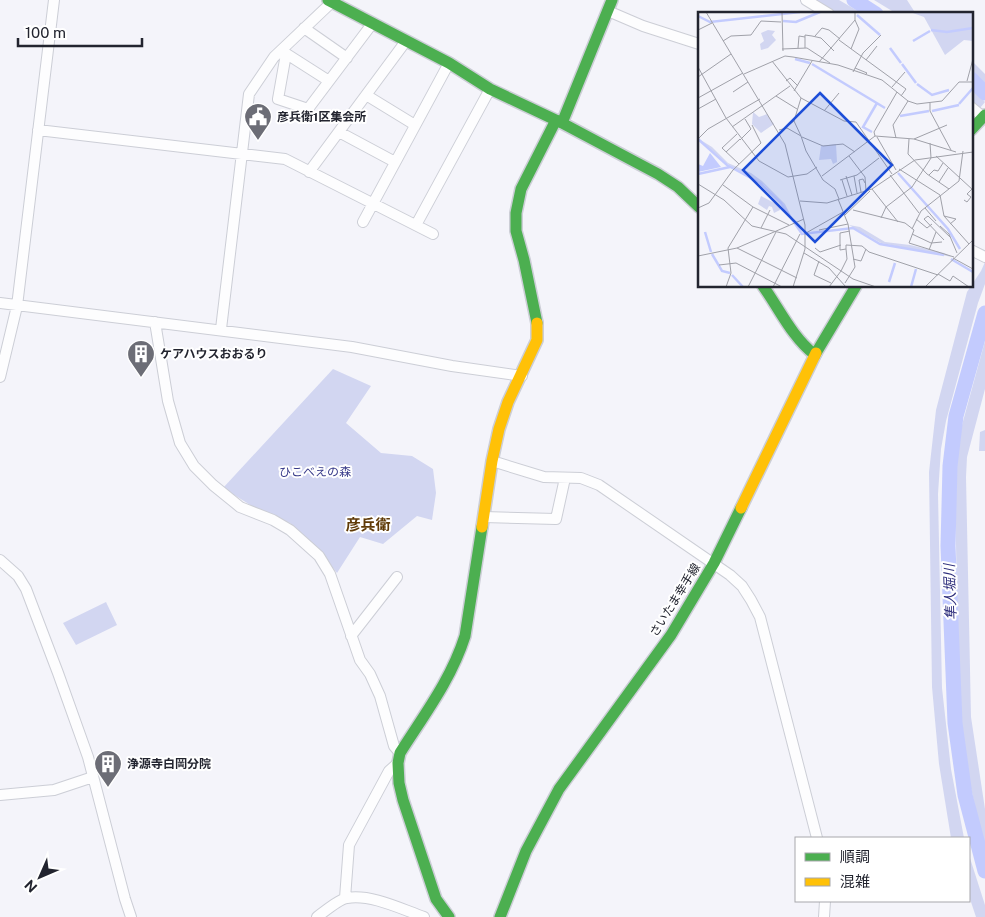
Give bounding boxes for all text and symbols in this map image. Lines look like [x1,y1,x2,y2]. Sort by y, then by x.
inset map [698,12,972,288]
scale bar [18,15,141,47]
text: 100 m [25,24,66,41]
public building icon: 彦兵衛1区集会所 [243,102,273,141]
place label: 彦兵衛1区集会所 [277,110,366,124]
building icon: ケアハウスおおるり [126,339,156,378]
place label: ケアハウスおおるり [160,347,268,361]
park label: ひこべえの森 [279,465,351,479]
district label: 彦兵衛 [345,516,391,533]
street label: さいたま幸手線 [647,561,703,639]
water label: 隼人堀川 [941,562,959,620]
building icon: 浄源寺白岡分院 [93,749,123,788]
place label: 浄源寺白岡分院 [127,757,211,771]
legend [795,837,970,902]
text: 順調 [840,848,870,865]
north arrow [15,852,65,902]
text: 混雑 [840,873,870,890]
text: N [21,877,40,896]

